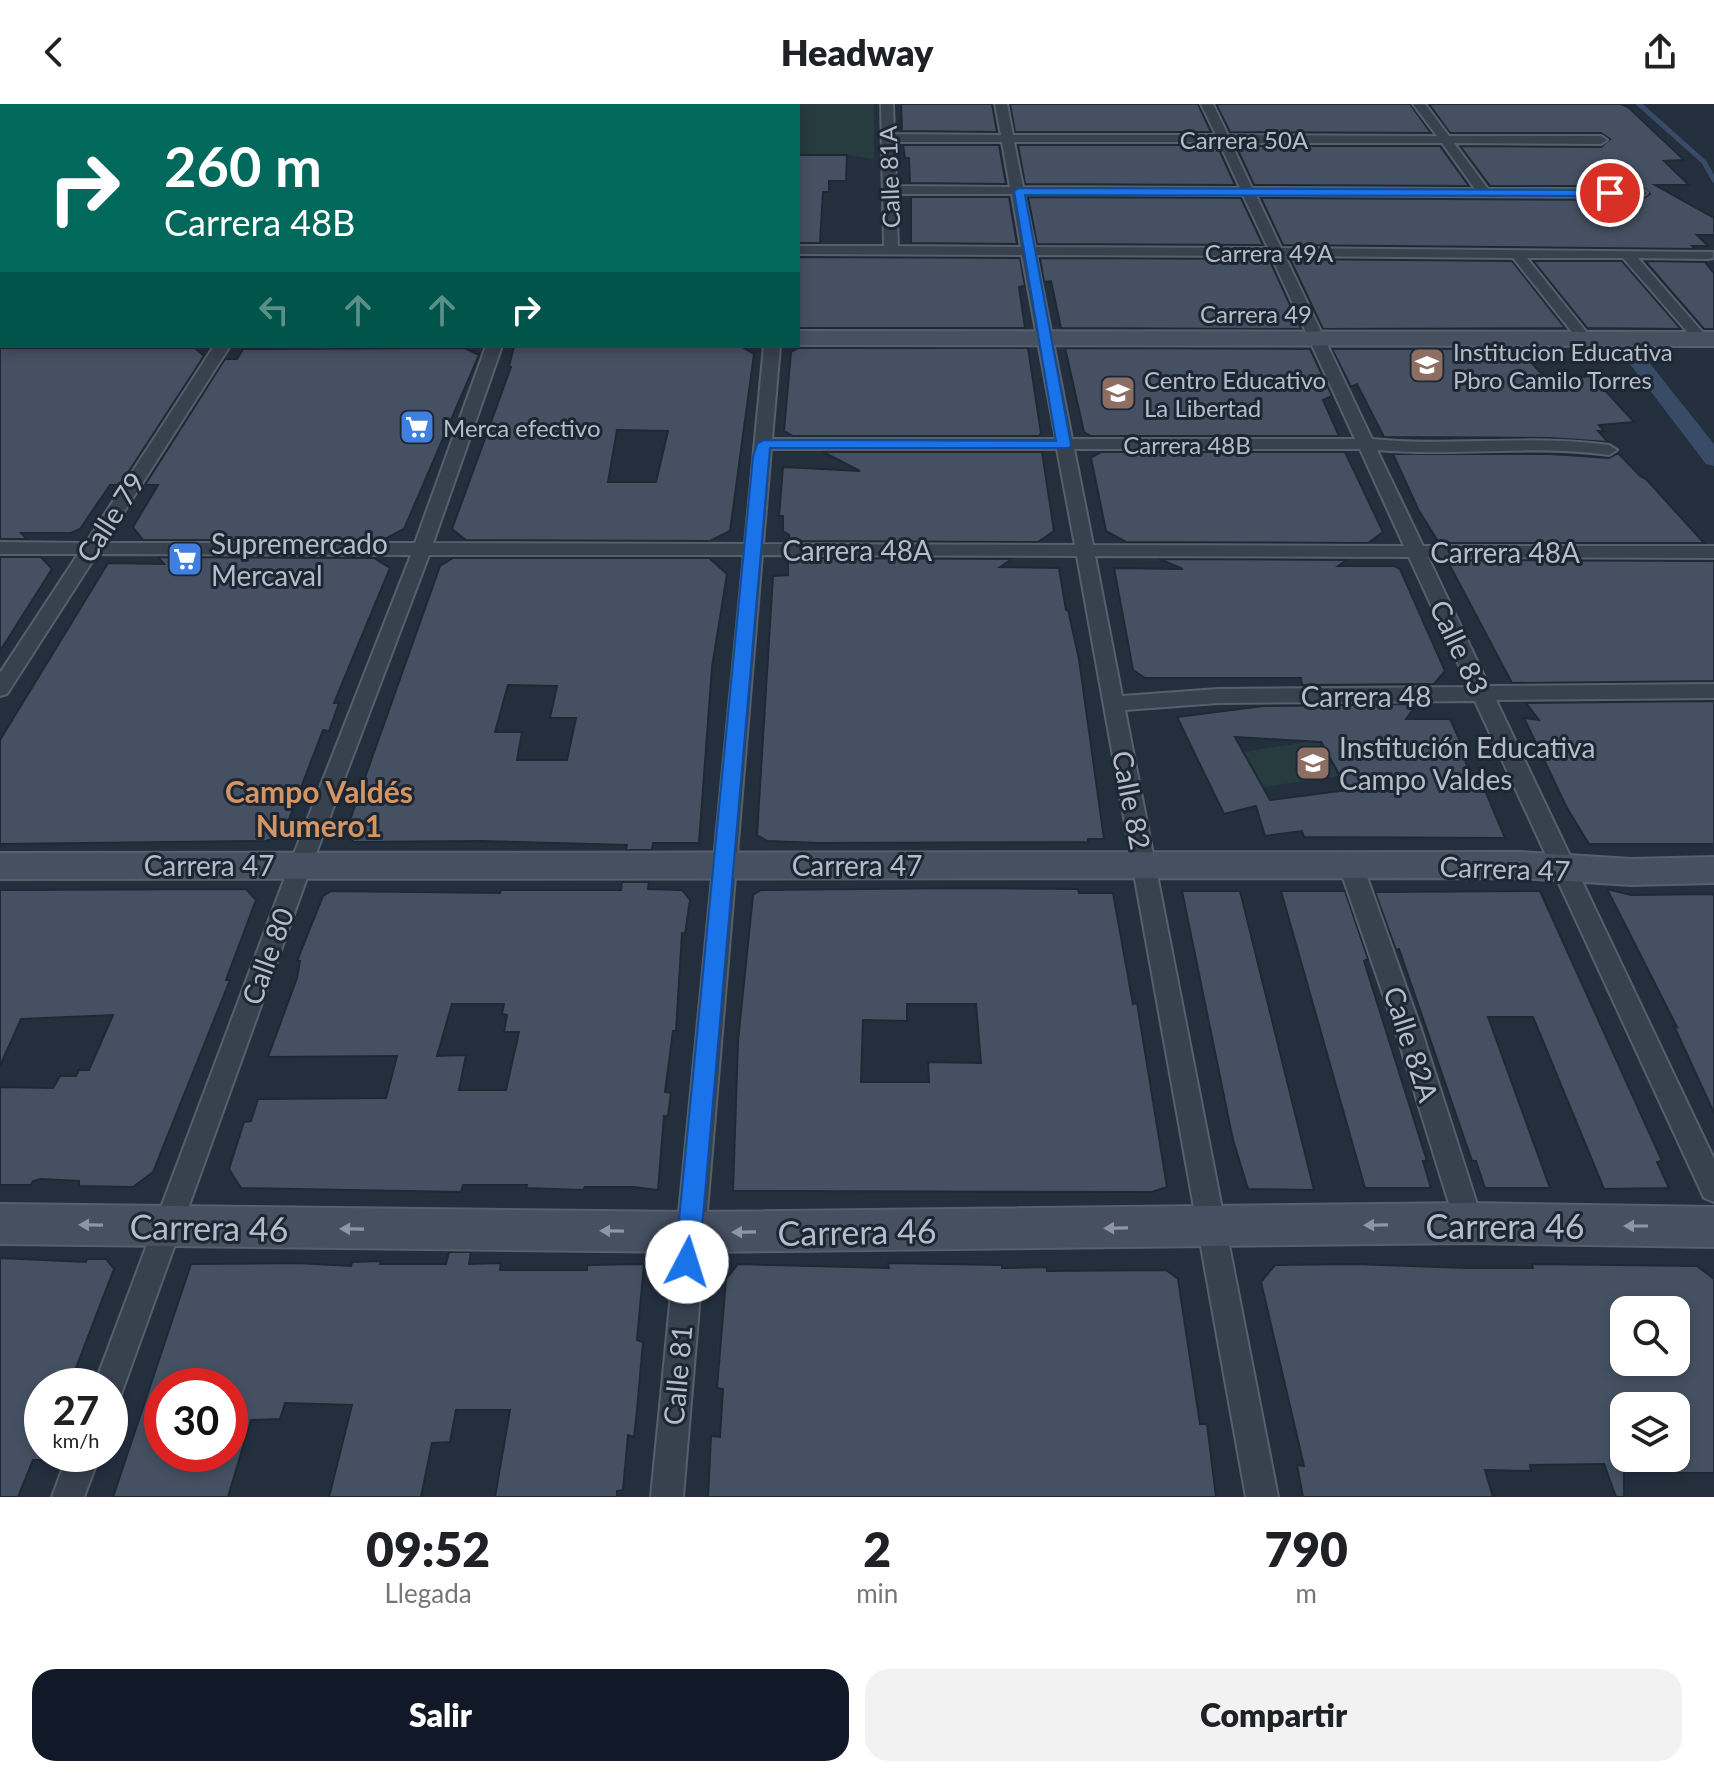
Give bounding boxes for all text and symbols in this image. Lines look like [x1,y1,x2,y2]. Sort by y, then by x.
icon: back [32,30,76,74]
text: Headway [781,30,933,74]
icon: share [1638,30,1682,74]
street label: Calle 81A [873,125,905,229]
street label: Carrera 50A [1180,125,1309,154]
text: 260 m [164,132,322,199]
icon: right [32,136,136,240]
pin [1576,159,1644,227]
icon: arrive [1588,171,1632,215]
text: Carrera 48B [164,200,355,244]
street label: Carrera 49A [1205,238,1334,267]
icon: left [252,288,296,332]
icon: ahead [336,288,380,332]
icon: ahead [420,288,464,332]
icon: right [504,288,548,332]
street label: Carrera 49 [1200,299,1312,328]
place label: Institucion Educativa Pbro Camilo Torres [1453,337,1673,394]
school or university icon: Institucion Educativa Pbro Camilo Torres [1408,346,1446,384]
place label: Centro Educativo La Libertad [1144,365,1326,422]
school or university icon: Centro Educativo La Libertad [1099,374,1137,412]
supermarket icon: Merca efectivo [398,408,436,446]
place label: Merca efectivo [443,413,601,442]
street label: Carrera 48B [1123,430,1251,459]
street label: Calle 79 [68,466,152,568]
place label: Supremercado Mercaval [211,526,388,592]
street label: Carrera 48A [782,533,932,567]
street label: Carrera 48A [1430,535,1580,569]
supermarket icon: Supremercado Mercaval [166,540,204,578]
street label: Calle 83 [1423,594,1497,700]
street label: Carrera 48 [1301,679,1431,713]
place label: Institución Educativa Campo Valdes [1339,730,1595,796]
school or university icon: Institución Educativa Campo Valdes [1294,744,1332,782]
street label: Calle 82 [1106,748,1158,852]
district label: Campo Valdés Numero1 [225,773,413,843]
street label: Carrera 47 [144,848,274,882]
street label: Carrera 47 [792,848,922,882]
street label: Carrera 47 [1439,849,1571,887]
street label: Calle 80 [234,903,300,1009]
street label: Calle 82A [1377,982,1447,1106]
street label: Carrera 46 [129,1205,289,1249]
street label: Carrera 46 [1426,1205,1584,1246]
street label: Carrera 46 [777,1209,937,1253]
one-way arrow [1363,1218,1388,1231]
one-way arrow [78,1219,103,1231]
position arrow [645,1220,729,1304]
one-way arrow [1623,1220,1648,1232]
one-way arrow [1103,1222,1128,1235]
one-way arrow [339,1223,364,1235]
one-way arrow [599,1225,624,1238]
one-way arrow [731,1226,756,1238]
map controls [1610,1296,1690,1472]
button: search [1610,1296,1690,1376]
street label: Calle 81 [656,1324,698,1426]
speed limit sign: 30 [144,1368,248,1472]
text: 27 [53,1386,99,1434]
button: layers [1610,1392,1690,1472]
text: km/h [53,1428,99,1452]
text: 09:52 [366,1520,490,1577]
text: 2 [863,1520,891,1577]
text: 790 [1264,1520,1348,1577]
text: Llegada [385,1577,472,1609]
text: min [856,1577,898,1609]
text: m [1295,1577,1317,1609]
button: Salir [32,1669,849,1761]
button: Compartir [865,1669,1682,1761]

